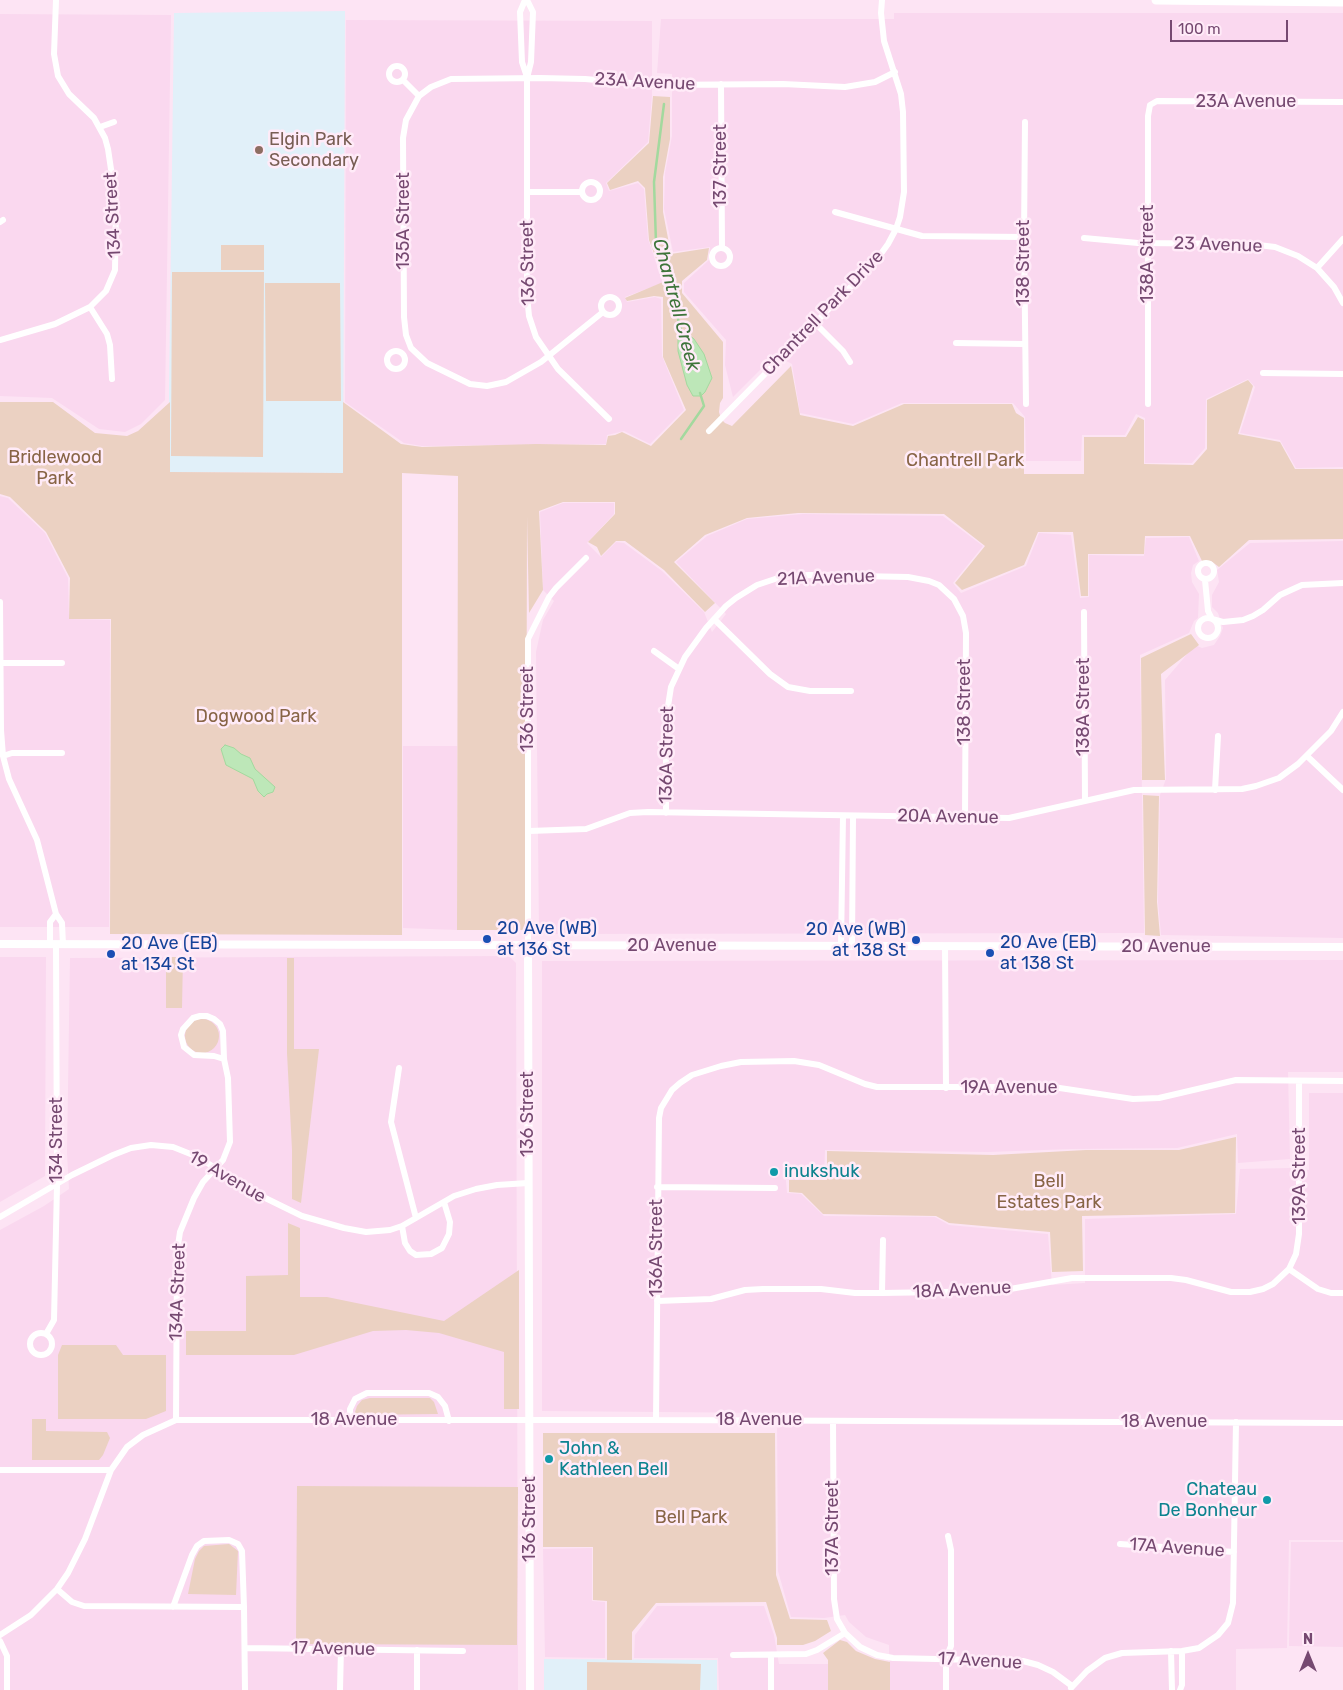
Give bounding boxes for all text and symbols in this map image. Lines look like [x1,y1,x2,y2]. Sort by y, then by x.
scale bar [1173,10,1290,42]
text: 100 m [1178,20,1220,38]
street label: 23A Avenue [594,69,696,95]
street label: 23A Avenue [1196,91,1296,113]
street label: 137 Street [710,124,732,208]
place label: Elgin Park Secondary [269,129,359,172]
marker: Elgin Park Secondary [253,144,265,156]
street label: 134 Street [100,171,126,259]
street label: 135A Street [393,172,415,270]
street label: 138A Street [1137,205,1159,303]
street label: 136 Street [516,220,540,306]
street label: 138 Street [1013,220,1035,306]
street label: 23 Avenue [1173,233,1263,257]
water label: Chantrell Creek [647,236,705,374]
street label: Chantrell Park Drive [758,246,888,380]
park label: Bridlewood Park [8,447,102,489]
park label: Chantrell Park [906,450,1024,472]
street label: 21A Avenue [777,566,875,590]
street label: 138A Street [1073,658,1095,756]
street label: 138 Street [954,659,976,745]
street label: 136 Street [517,666,539,752]
park label: Dogwood Park [196,706,316,728]
street label: 136A Street [655,706,679,804]
street label: 20A Avenue [897,805,999,829]
place label: 20 Ave (WB) at 136 St [497,918,597,961]
place label: 20 Ave (WB) at 138 St [806,919,906,962]
place label: 20 Ave (EB) at 138 St [1000,932,1097,974]
place label: 20 Ave (EB) at 134 St [121,933,218,976]
marker: 20 Ave (WB) at 136 St [481,933,493,945]
marker: 20 Ave (WB) at 138 St [910,934,922,946]
street label: 20 Avenue [627,935,717,957]
street label: 20 Avenue [1121,936,1211,958]
marker: 20 Ave (EB) at 138 St [984,947,996,959]
marker: 20 Ave (EB) at 134 St [105,948,117,960]
street label: 136 Street [517,1071,539,1157]
street label: 19A Avenue [960,1077,1058,1099]
street label: 134 Street [46,1097,68,1183]
street label: 139A Street [1289,1127,1311,1225]
street label: 19 Avenue [184,1146,270,1208]
place label: inukshuk [784,1161,859,1183]
marker: inukshuk [768,1166,780,1178]
park label: Bell Estates Park [996,1171,1102,1214]
street label: 136A Street [646,1199,668,1297]
street label: 134A Street [165,1243,191,1341]
street label: 18A Avenue [912,1277,1012,1303]
street label: 18 Avenue [311,1409,397,1431]
street label: 18 Avenue [716,1409,802,1431]
street label: 18 Avenue [1121,1411,1207,1433]
place label: John & Kathleen Bell [559,1438,668,1480]
marker: John & Kathleen Bell [543,1453,555,1465]
street label: 136 Street [519,1476,541,1562]
place label: Chateau De Bonheur [1158,1479,1257,1522]
street label: 137A Street [822,1480,844,1576]
marker: Chateau De Bonheur [1261,1494,1273,1506]
park label: Bell Park [655,1507,727,1529]
street label: 17A Avenue [1129,1534,1225,1562]
north arrow [1283,1630,1333,1680]
text: N [1303,1631,1313,1648]
street label: 17 Avenue [291,1637,375,1661]
street label: 17 Avenue [937,1648,1023,1674]

